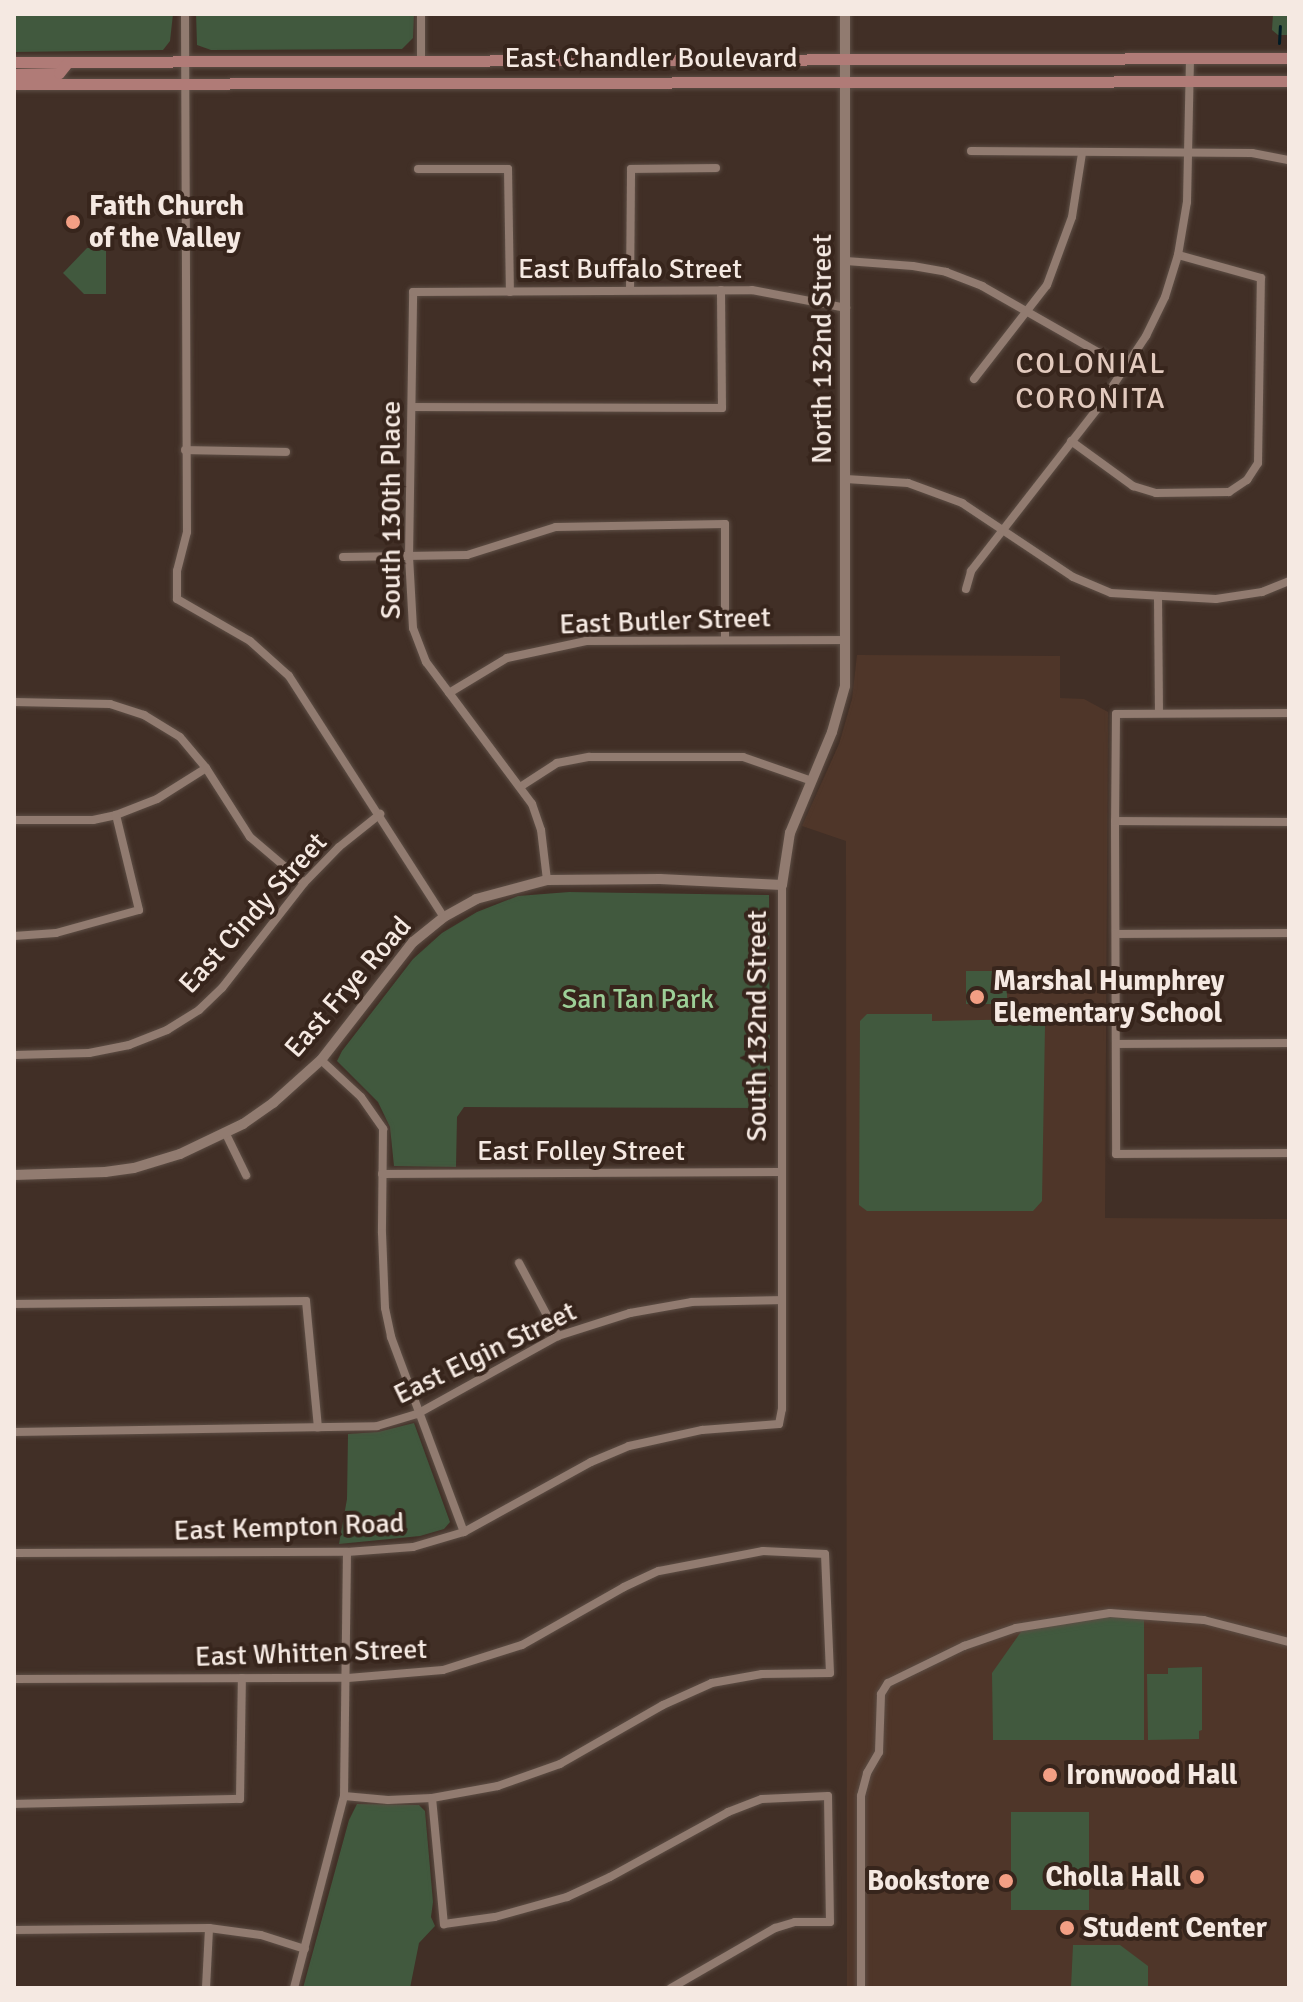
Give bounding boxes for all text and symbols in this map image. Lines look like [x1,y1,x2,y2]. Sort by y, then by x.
street label: East Chandler Boulevard [504,41,798,75]
place label: Faith Church of the Valley [89,189,244,255]
marker: Faith Church of the Valley [64,213,82,231]
street label: North 132nd Street [805,234,839,464]
street label: East Buffalo Street [518,252,742,286]
district label: COLONIAL CORONITA [1015,346,1167,416]
street label: South 130th Place [374,401,408,619]
street label: East Butler Street [559,601,771,641]
street label: East Cindy Street [172,826,334,1000]
street label: East Frye Road [278,910,418,1064]
street label: South 132nd Street [740,910,774,1142]
place label: Marshal Humphrey Elementary School [993,964,1225,1030]
park label: San Tan Park [562,982,714,1016]
marker: Marshal Humphrey Elementary School [968,988,986,1006]
street label: East Folley Street [477,1134,685,1168]
street label: East Elgin Street [388,1294,582,1412]
street label: East Kempton Road [173,1506,405,1548]
street label: East Whitten Street [194,1632,428,1674]
place label: Ironwood Hall [1066,1758,1238,1792]
marker: Ironwood Hall [1041,1766,1059,1784]
place label: Cholla Hall [1045,1860,1181,1894]
place label: Bookstore [867,1864,990,1898]
marker: Cholla Hall [1188,1868,1206,1886]
marker: Bookstore [997,1872,1015,1890]
place label: Student Center [1083,1911,1267,1945]
marker: Student Center [1058,1919,1076,1937]

